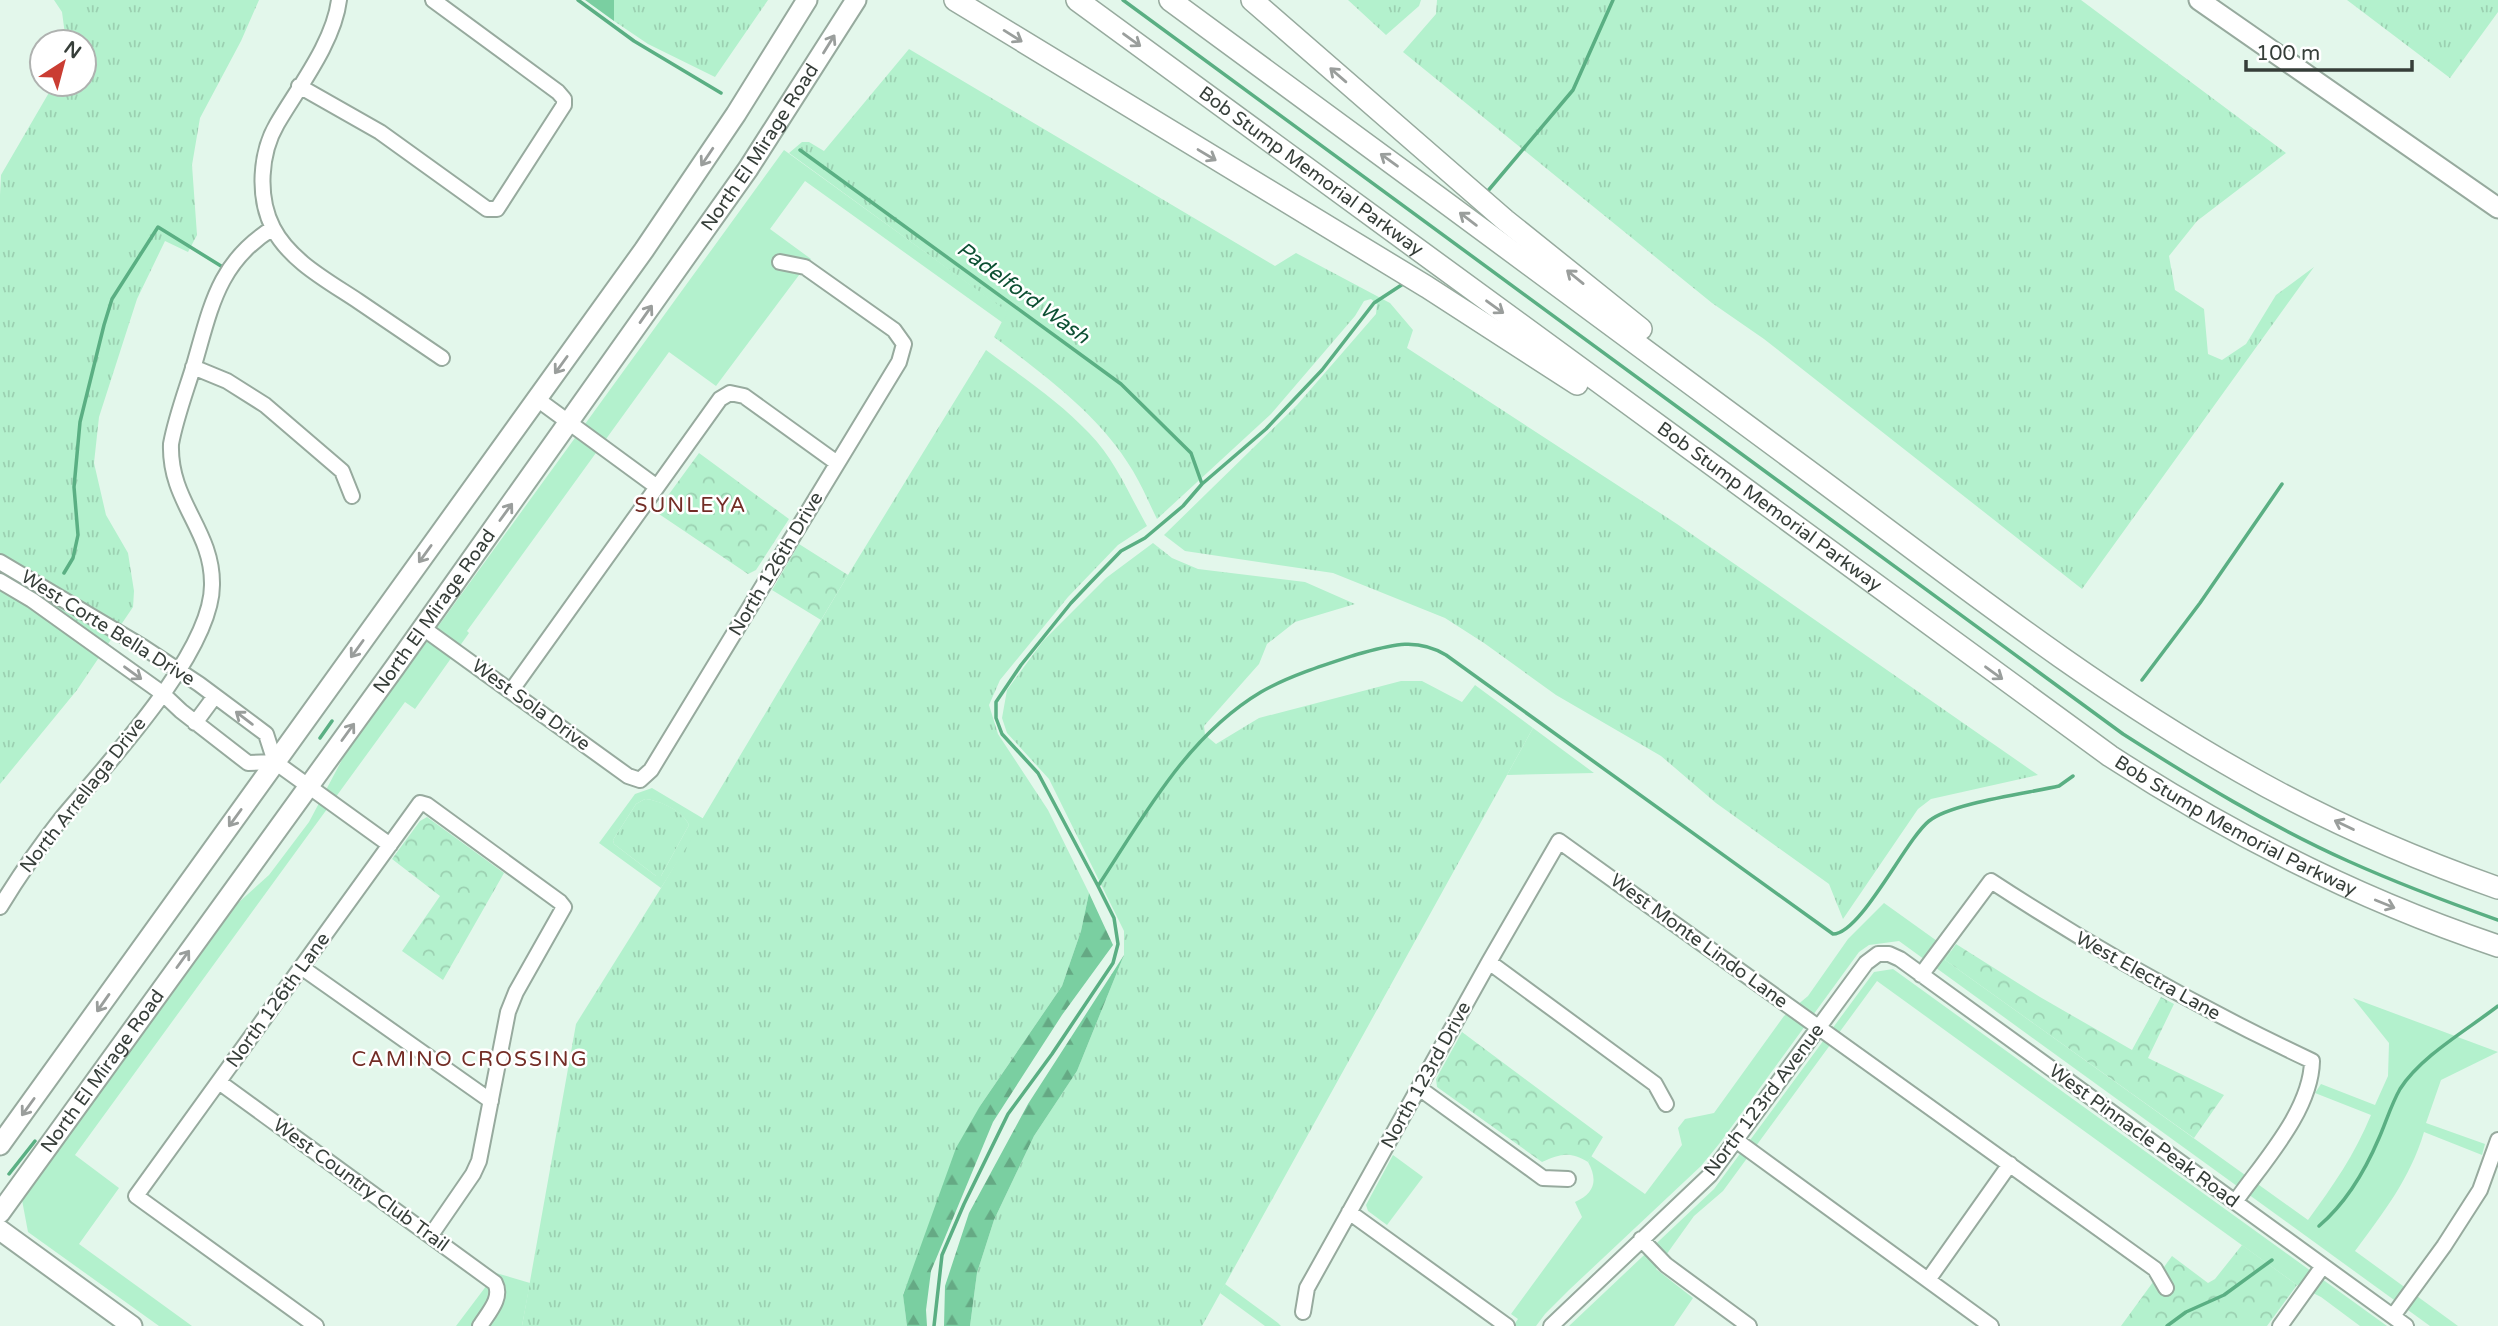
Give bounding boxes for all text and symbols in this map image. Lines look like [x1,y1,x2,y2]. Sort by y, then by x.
north arrow [28,28,98,98]
scale bar [2246,28,2412,72]
one-way arrow [1003,29,1023,43]
one-way arrow [1122,33,1141,48]
one-way arrow [822,35,836,55]
text: N [60,37,85,63]
text: 100 m [2256,41,2320,66]
street label: North El Mirage Road [697,60,823,235]
one-way arrow [1329,67,1347,83]
street label: Bob Stump Memorial Parkway [1195,82,1428,261]
one-way arrow [700,147,714,167]
one-way arrow [1196,148,1216,162]
one-way arrow [1380,153,1399,167]
one-way arrow [1460,211,1478,226]
water label: Padelford Wash [952,237,1095,350]
one-way arrow [1567,269,1585,285]
one-way arrow [1485,300,1504,314]
one-way arrow [639,305,653,324]
one-way arrow [554,355,569,374]
street label: Bob Stump Memorial Parkway [1653,417,1886,596]
street label: North 126th Drive [724,488,828,640]
district label: SUNLEYA [634,493,748,518]
one-way arrow [498,503,513,522]
street label: North El Mirage Road [369,525,500,698]
one-way arrow [418,544,432,563]
street label: West Corte Bella Drive [17,566,199,690]
one-way arrow [349,639,364,658]
street label: West Sola Drive [468,655,594,755]
one-way arrow [124,665,142,680]
one-way arrow [1984,666,2003,680]
one-way arrow [235,711,254,726]
street label: North Arrellaga Drive [15,713,151,877]
one-way arrow [341,723,356,741]
street label: Bob Stump Memorial Parkway [2110,751,2360,901]
one-way arrow [228,808,243,827]
one-way arrow [2334,818,2355,831]
street label: West Monte Lindo Lane [1606,869,1792,1013]
one-way arrow [2374,899,2396,912]
street label: West Electra Lane [2072,927,2224,1025]
street label: North 126th Lane [222,928,334,1072]
one-way arrow [176,950,191,969]
street label: North El Mirage Road [36,985,169,1157]
one-way arrow [95,993,110,1012]
street label: North 123rd Drive [1377,998,1475,1152]
street label: North 123rd Avenue [1699,1019,1829,1181]
district label: CAMINO CROSSING [351,1047,589,1072]
street label: West Pinnacle Peak Road [2045,1060,2243,1212]
one-way arrow [20,1097,35,1116]
street label: West Country Club Trail [269,1114,453,1256]

